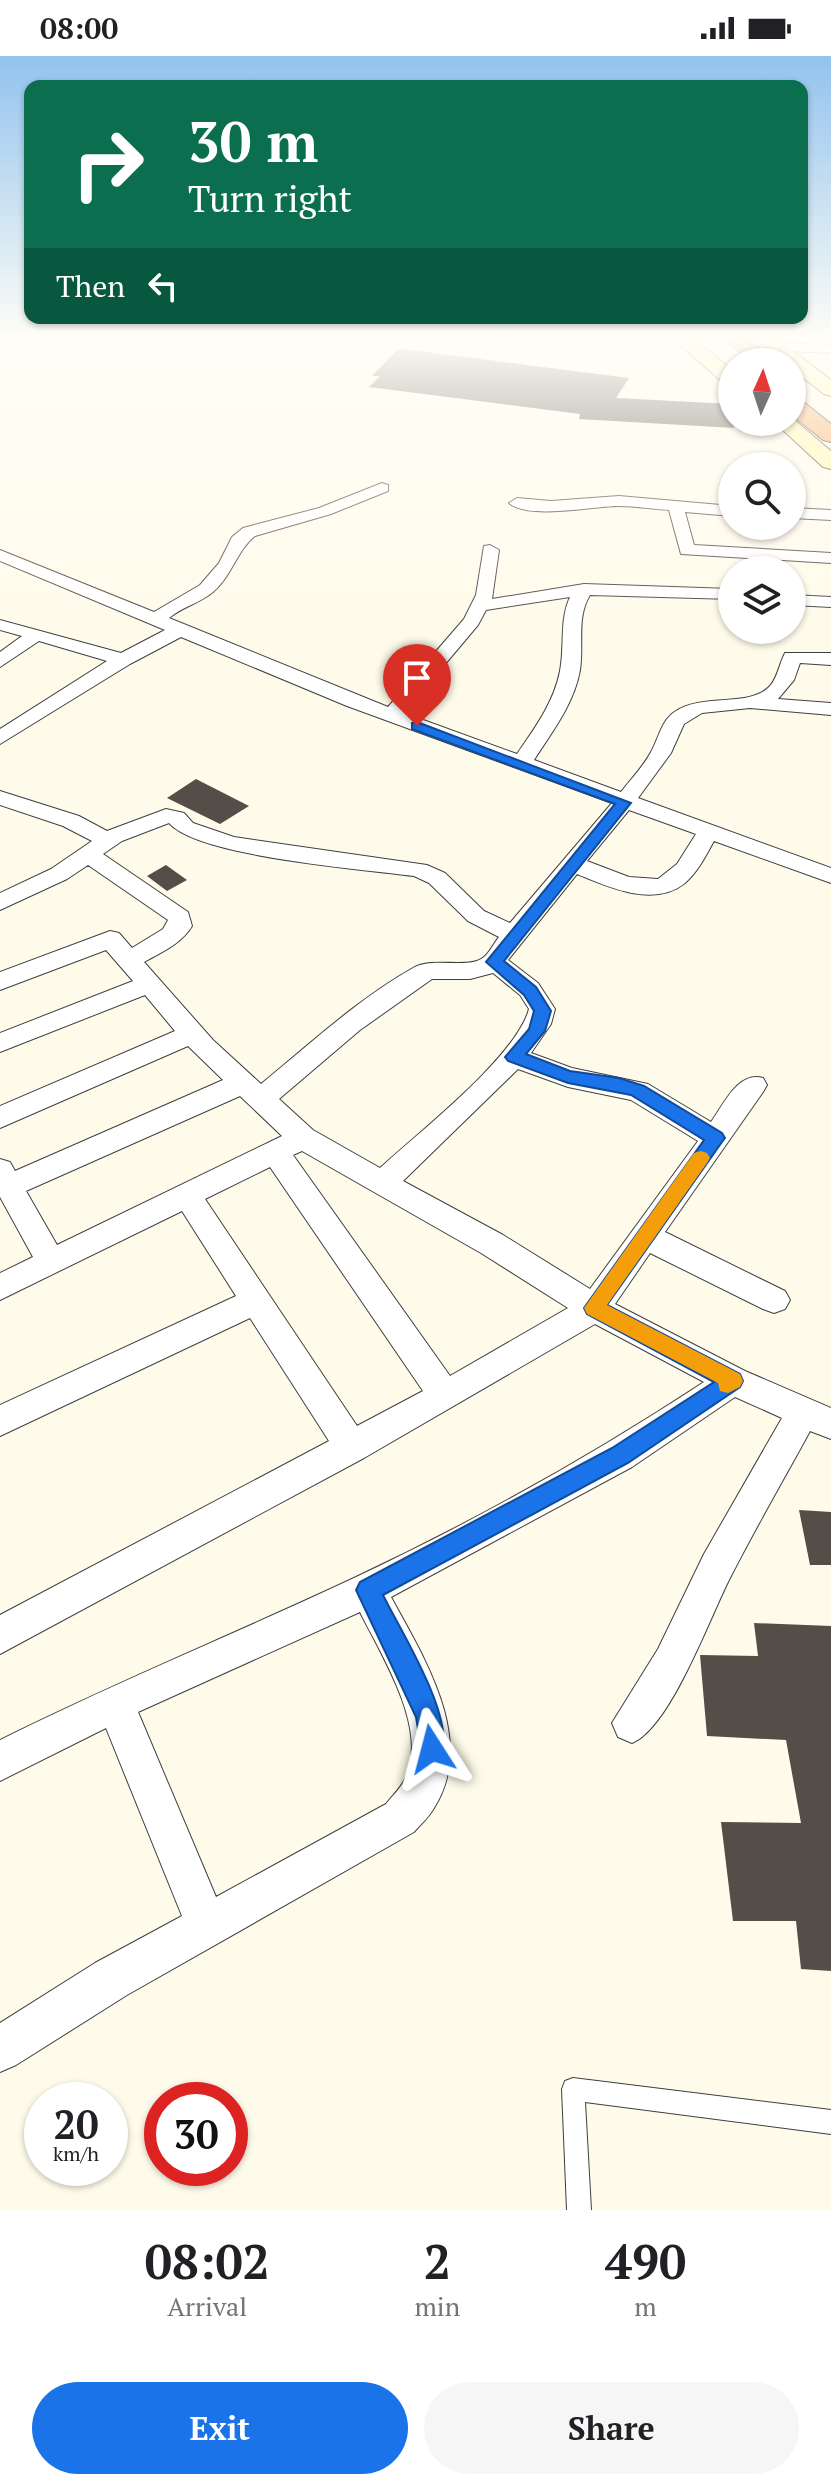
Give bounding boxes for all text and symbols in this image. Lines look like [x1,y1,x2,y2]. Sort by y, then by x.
text: 08:00 [40,8,118,48]
text: 30 m [188,104,318,178]
icon: right [56,112,160,216]
text: Turn right [188,175,352,222]
icon: left [141,264,185,308]
text: Then [56,266,125,306]
north arrow [718,348,806,436]
map controls [718,348,806,644]
button: search [718,452,806,540]
button: layers [718,556,806,644]
pin [383,644,451,726]
icon: arrive [395,656,439,700]
position arrow [390,1707,474,1791]
speed limit sign: 30 [144,2082,248,2186]
text: 20 [53,2097,99,2150]
text: km/h [53,2140,99,2167]
text: 08:02 [145,2229,270,2293]
text: 2 [424,2229,451,2293]
text: 490 [605,2229,686,2293]
text: Arrival [167,2289,247,2323]
text: min [414,2289,460,2323]
text: m [634,2289,657,2323]
button: Exit [32,2382,408,2474]
button: Share [424,2382,799,2474]

